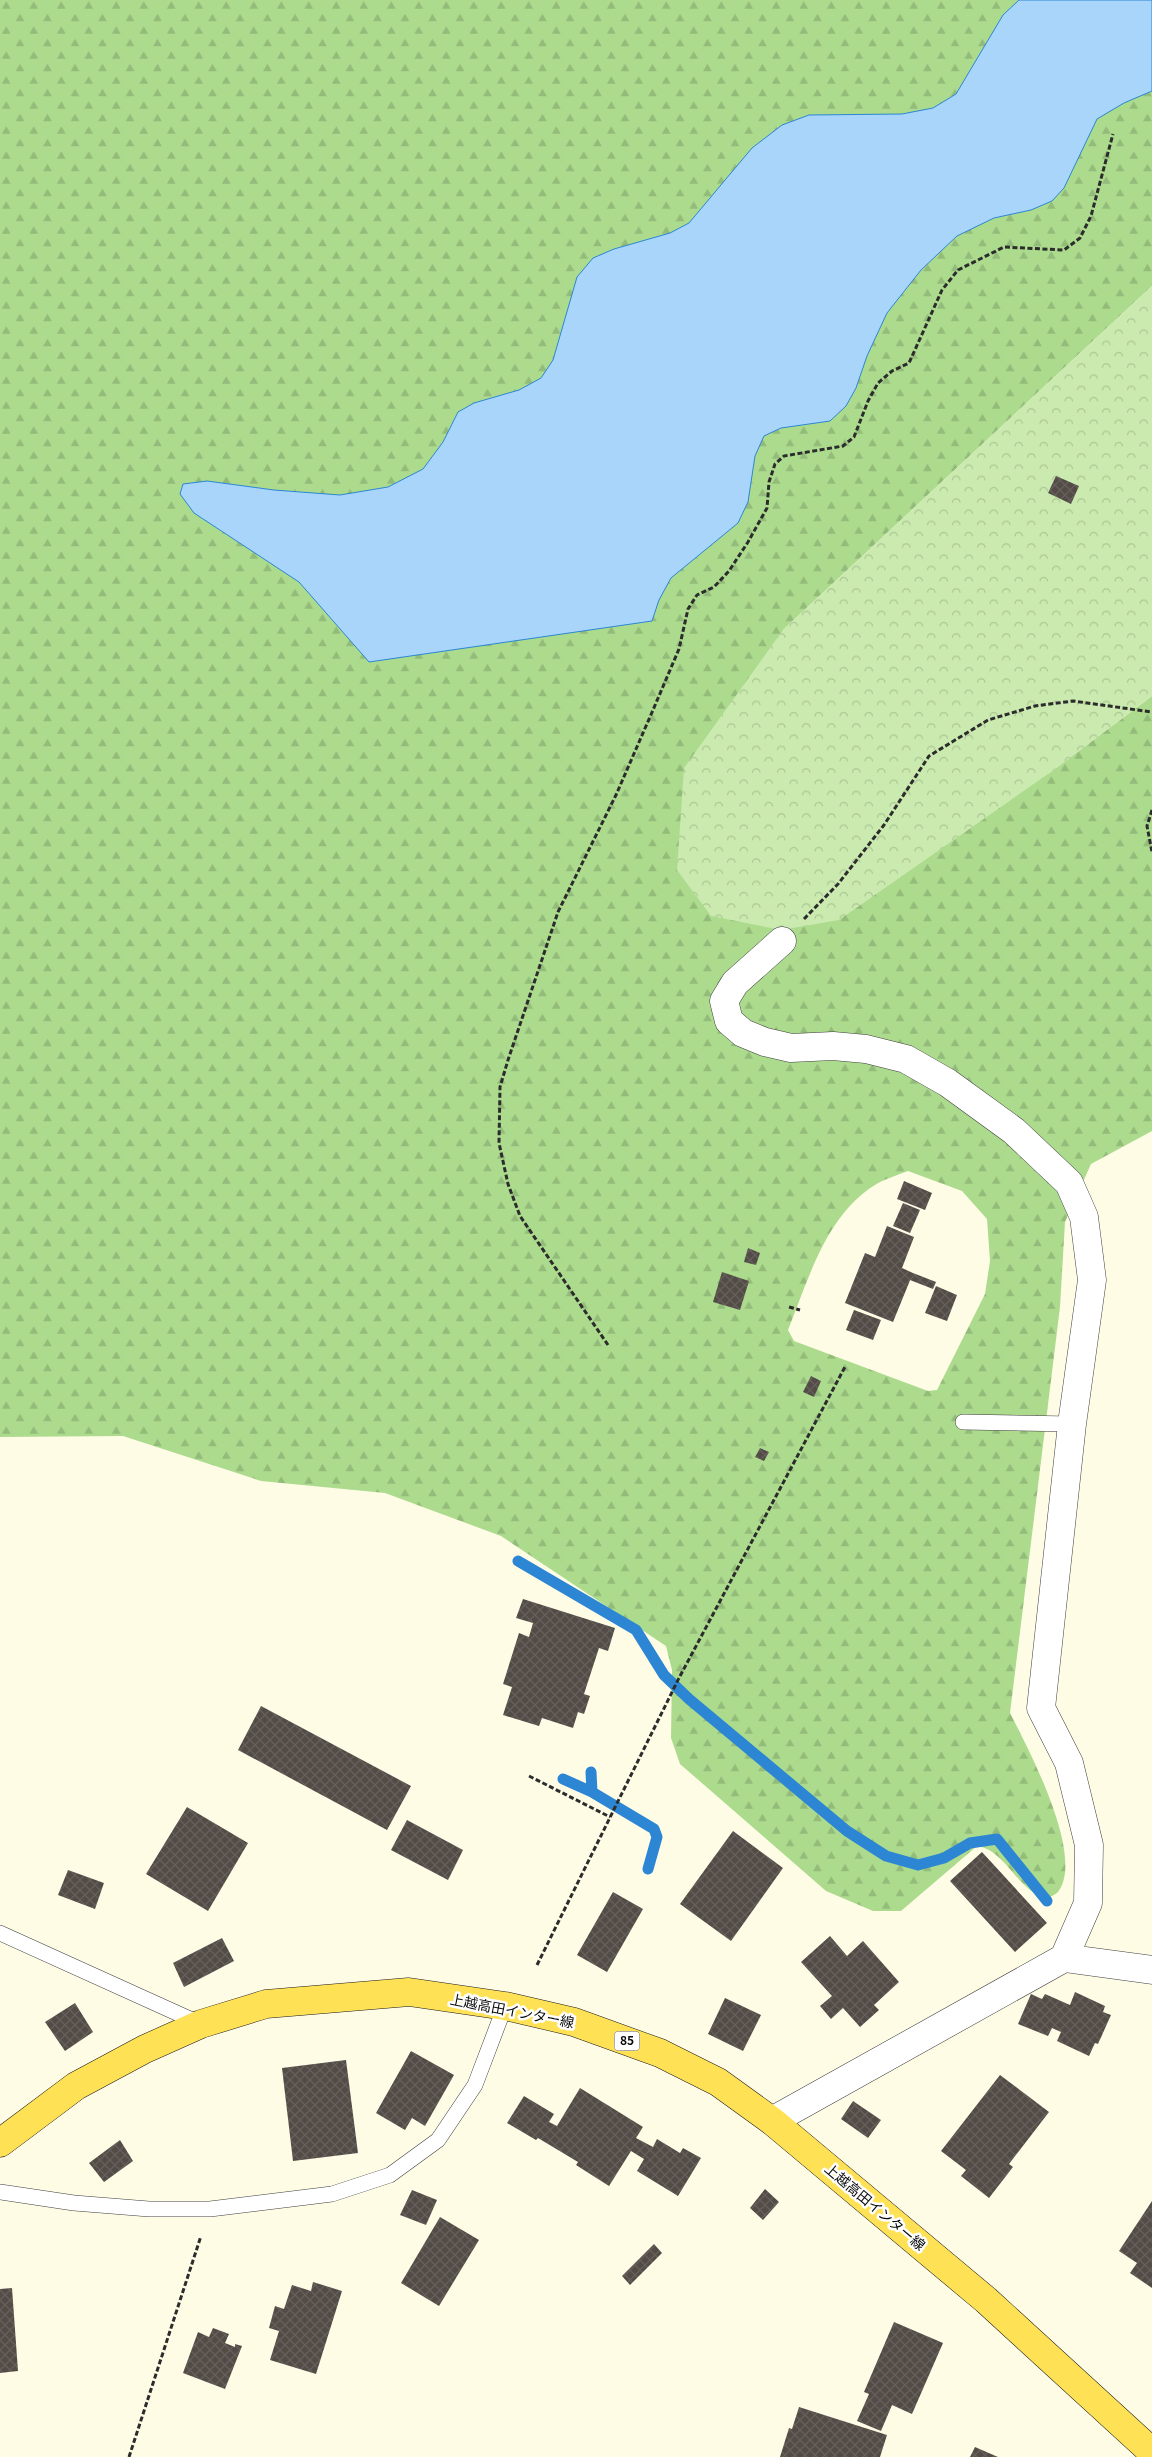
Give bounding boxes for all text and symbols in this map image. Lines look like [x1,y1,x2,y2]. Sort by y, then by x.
street label: 上越高田インター線 [448,1988,576,2032]
road number: 85 [614,2032,640,2050]
street label: 上越高田インター線 [821,2158,930,2254]

